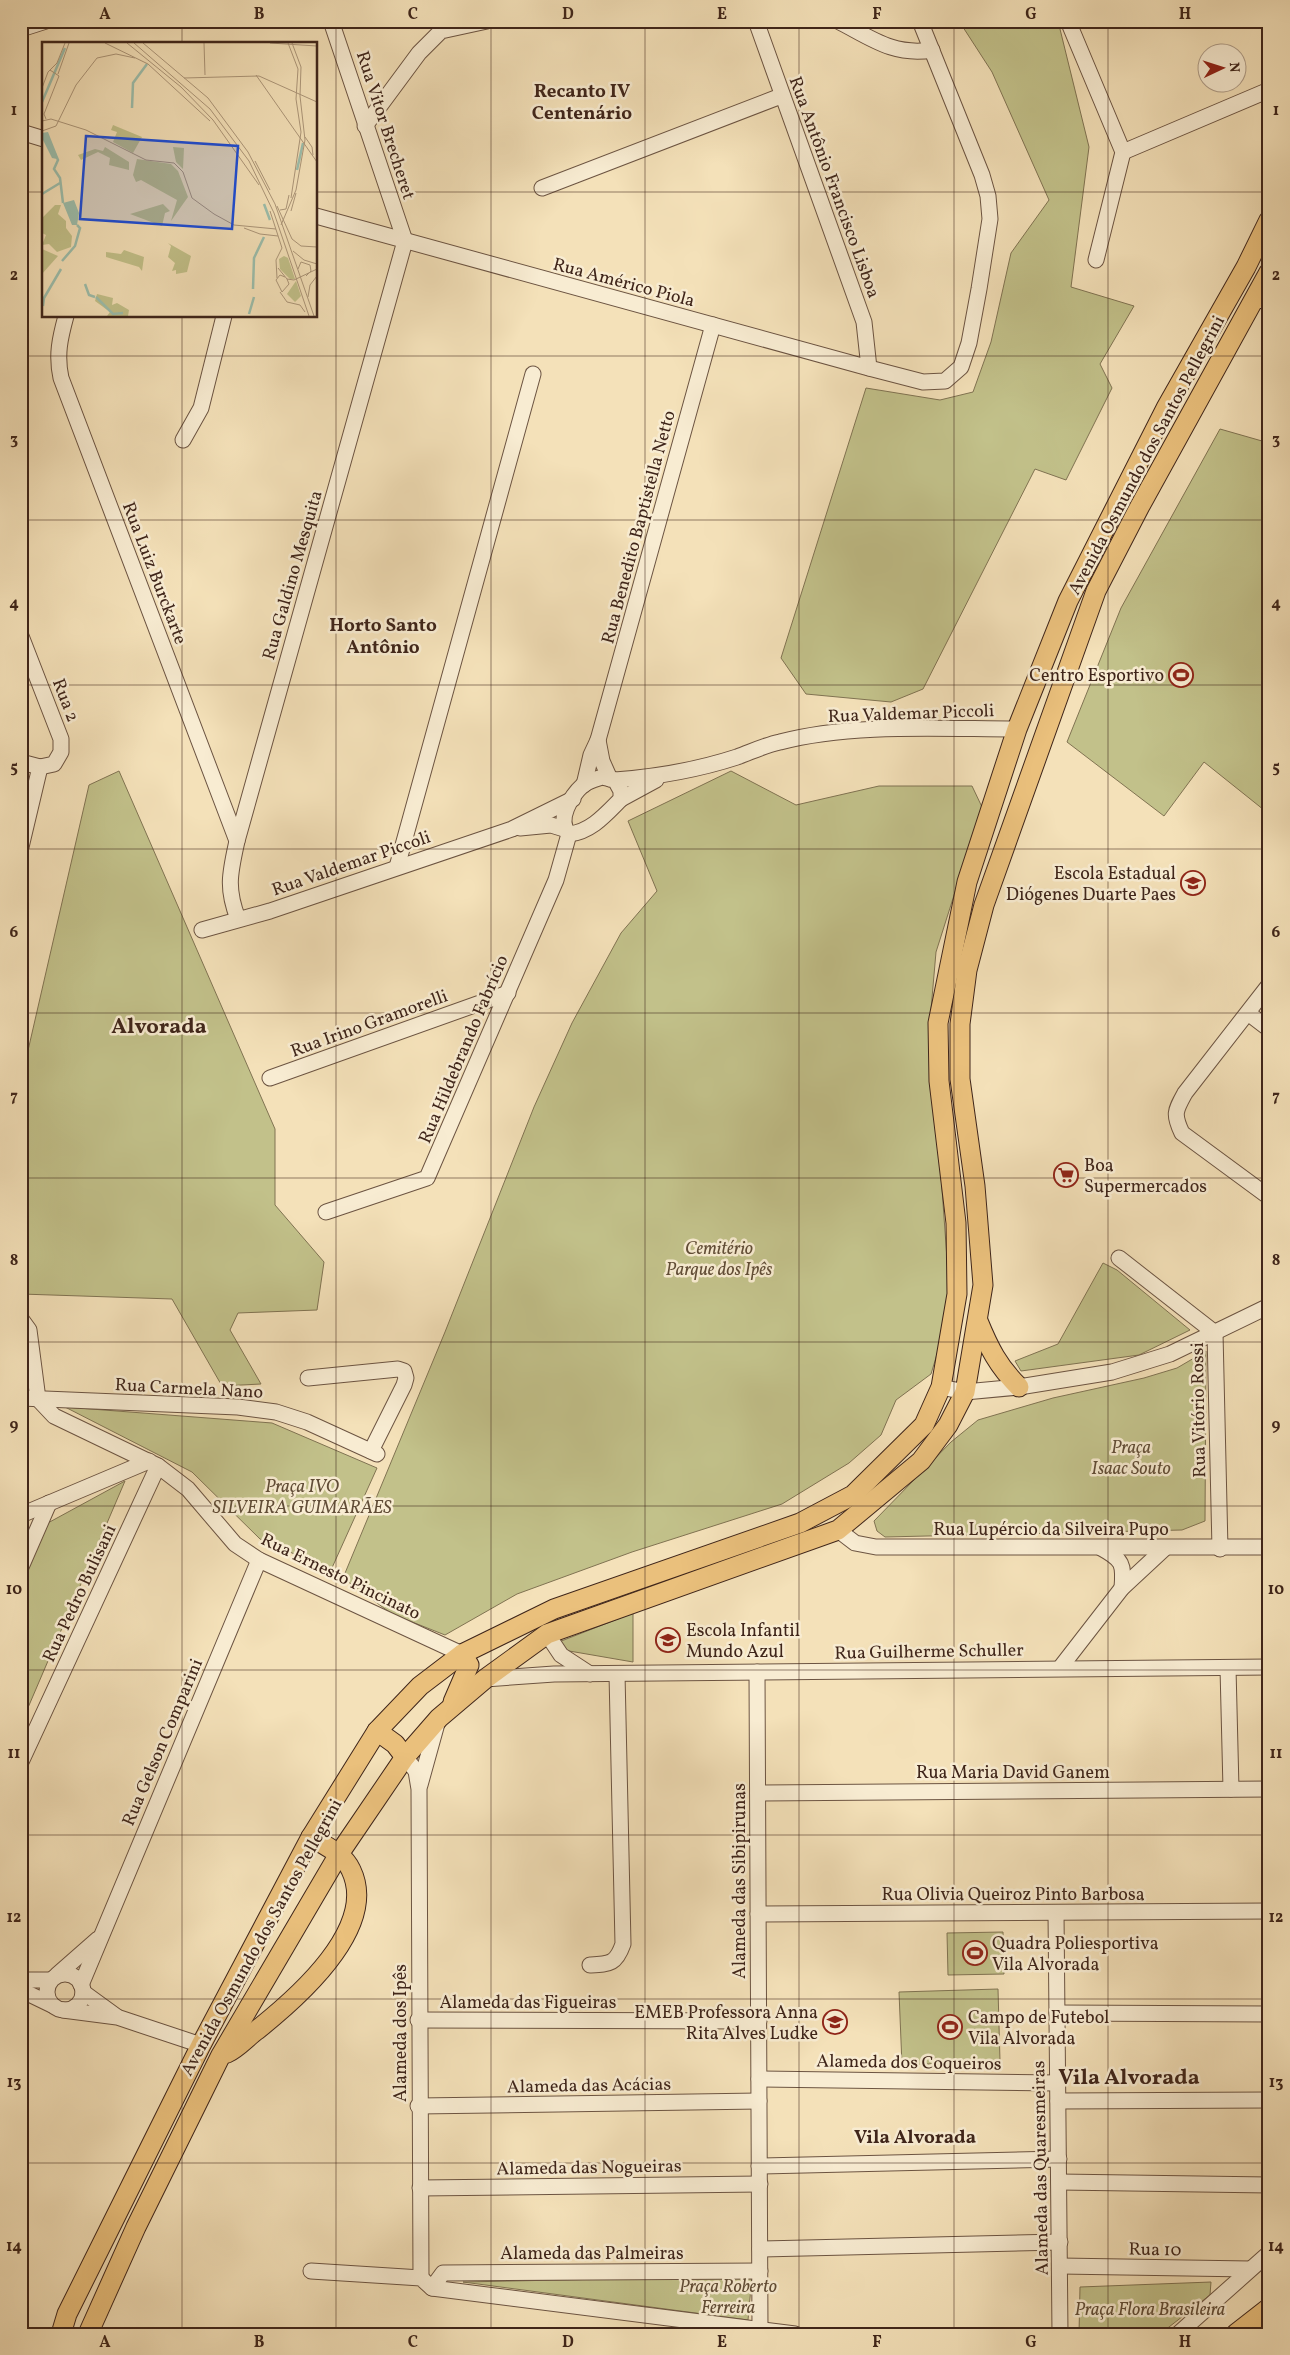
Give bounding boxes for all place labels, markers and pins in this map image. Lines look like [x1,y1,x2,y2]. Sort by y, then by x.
sports icon: Centro Esportivo [1168,662,1194,688]
place label: Centro Esportivo [1029,664,1164,689]
place label: Escola Estadual Diógenes Duarte Paes [1006,862,1176,908]
school or university icon: Escola Estadual Diógenes Duarte Paes [1180,870,1206,896]
place label: Boa Supermercados [1084,1154,1207,1200]
supermarket icon: Boa Supermercados [1053,1162,1079,1188]
place label: Escola Infantil Mundo Azul [686,1619,800,1665]
school or university icon: Escola Infantil Mundo Azul [655,1627,681,1653]
place label: Quadra Poliesportiva Vila Alvorada [992,1932,1159,1978]
sports icon: Quadra Poliesportiva Vila Alvorada [962,1940,988,1966]
place label: EMEB Professora Anna Rita Alves Ludke [634,2001,818,2047]
place label: Campo de Futebol Vila Alvorada [968,2006,1109,2052]
school or university icon: EMEB Professora Anna Rita Alves Ludke [822,2009,848,2035]
sports icon: Campo de Futebol Vila Alvorada [937,2014,963,2040]

